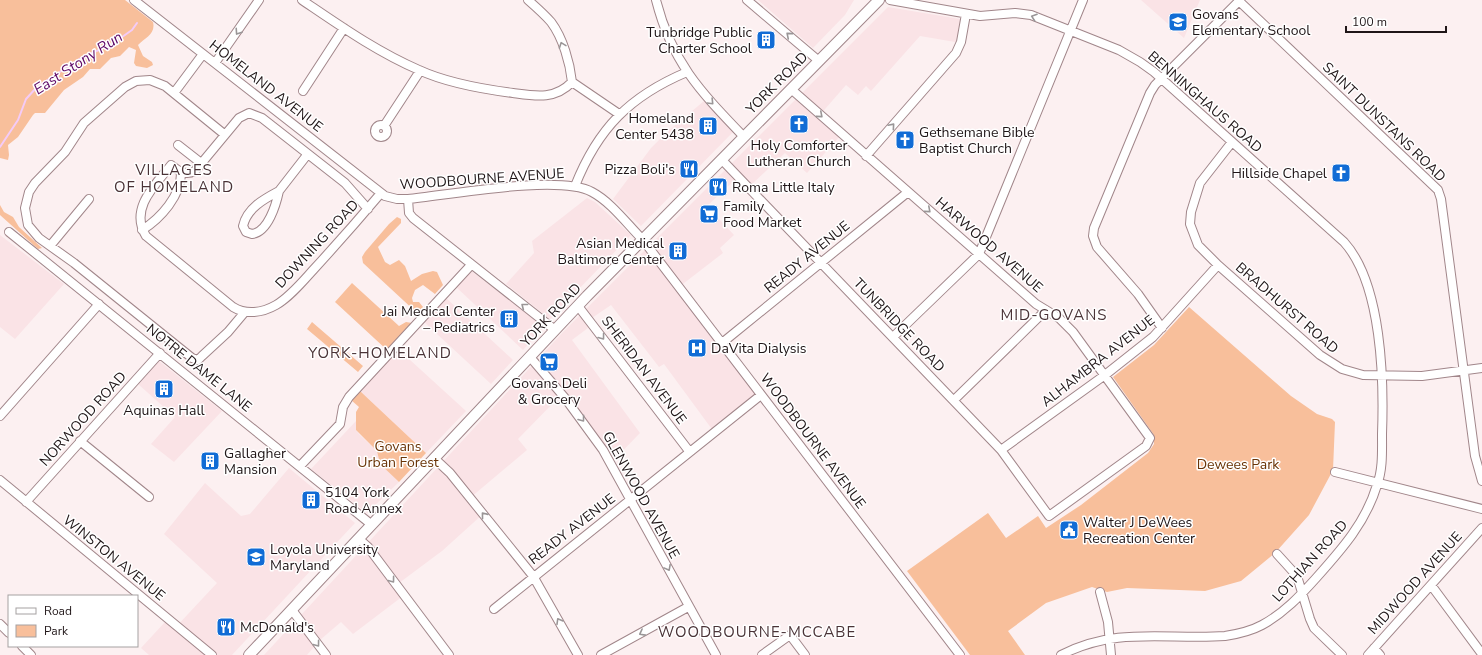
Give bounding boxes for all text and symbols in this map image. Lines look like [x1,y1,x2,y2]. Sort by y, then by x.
place label: Govans Elementary School [1192,5,1311,40]
scale bar [1346,8,1446,34]
school or university icon: Govans Elementary School [1167,11,1189,33]
one-way arrow [1031,13,1038,21]
text: 100 m [1352,14,1387,30]
place label: Tunbridge Public Charter School [646,23,753,58]
water label: East Stony Run [30,27,126,99]
one-way arrow [235,28,243,35]
building icon: Tunbridge Public Charter School [755,29,777,51]
one-way arrow [786,33,794,40]
street label: HOMELAND AVENUE [205,36,327,136]
one-way arrow [558,41,566,48]
street label: BENNINGHAUS ROAD [1144,47,1266,157]
street label: YORK ROAD [741,48,812,119]
street label: SAINT DUNSTANS ROAD [1318,58,1450,186]
one-way arrow [706,97,714,105]
place label: Homeland Center 5438 [615,109,694,144]
one-way arrow [815,111,822,118]
church icon: Holy Comforter Lutheran Church [788,113,810,135]
building icon: Homeland Center 5438 [697,115,719,137]
place label: Gethsemane Bible Baptist Church [919,123,1034,158]
one-way arrow [887,124,894,131]
church icon: Gethsemane Bible Baptist Church [894,129,916,151]
place label: Holy Comforter Lutheran Church [747,136,851,171]
restaurant icon: Pizza Boli's [678,158,700,180]
district label: VILLAGES OF HOMELAND [114,160,234,197]
place label: Pizza Boli's [605,160,675,179]
church icon: Hillside Chapel [1330,162,1352,184]
street label: WOODBOURNE AVENUE [399,164,565,194]
place label: Hillside Chapel [1231,164,1328,183]
restaurant icon: Roma Little Italy [707,176,729,198]
place label: Roma Little Italy [732,178,835,197]
street label: HARWOOD AVENUE [931,193,1047,297]
street label: DOWNING ROAD [271,196,363,292]
place label: Family Food Market [723,197,801,232]
supermarket icon: Family Food Market [698,203,720,225]
one-way arrow [924,205,931,212]
street label: READY AVENUE [760,217,854,297]
place label: Asian Medical Baltimore Center [558,234,665,269]
building icon: Asian Medical Baltimore Center [667,240,689,262]
street label: BRADHURST ROAD [1232,258,1342,358]
street label: TUNBRIDGE ROAD [849,274,949,376]
street label: YORK ROAD [516,279,585,352]
place label: Jai Medical Center – Pediatrics [381,302,495,337]
one-way arrow [522,304,529,311]
district label: MID-GOVANS [1000,305,1108,325]
building icon: Jai Medical Center – Pediatrics [498,308,520,330]
street label: ALHAMBRA AVENUE [1037,311,1159,411]
street label: SHERIDAN AVENUE [597,312,691,428]
street label: NOTRE DAME LANE [142,320,256,416]
one-way arrow [597,332,604,339]
hospital icon: DaVita Dialysis [686,337,708,359]
place label: DaVita Dialysis [711,339,807,358]
district label: YORK-HOMELAND [307,343,452,363]
supermarket icon: Govans Deli & Grocery [538,351,560,373]
street label: NORWOOD ROAD [35,368,131,470]
street label: WOODBOURNE AVENUE [756,369,870,513]
place label: Govans Deli & Grocery [511,374,587,409]
building icon: Aquinas Hall [153,378,175,400]
place label: Aquinas Hall [123,401,206,420]
one-way arrow [577,415,584,422]
street label: GLENWOOD AVENUE [598,428,684,562]
park label: Govans Urban Forest [357,437,439,472]
place label: Gallagher Mansion [224,444,286,479]
building icon: Gallagher Mansion [199,450,221,472]
park label: Dewees Park [1197,455,1280,474]
place label: 5104 York Road Annex [325,483,403,518]
building icon: 5104 York Road Annex [300,489,322,511]
street label: READY AVENUE [525,489,619,569]
street label: WINSTON AVENUE [59,511,169,605]
one-way arrow [481,513,488,520]
place label: Walter J DeWees Recreation Center [1083,513,1195,548]
street label: LOTHIAN ROAD [1268,516,1352,606]
public building icon: Walter J DeWees Recreation Center [1058,519,1080,541]
street label: MIDWOOD AVENUE [1364,527,1466,639]
place label: Loyola University Maryland [270,540,379,575]
school or university icon: Loyola University Maryland [245,546,267,568]
one-way arrow [663,564,670,571]
one-way arrow [388,576,395,583]
legend [8,595,138,647]
text: Road [44,603,72,619]
restaurant icon: McDonald's [215,616,237,638]
place label: McDonald's [240,618,314,637]
one-way arrow [556,618,563,625]
district label: WOODBOURNE-MCCABE [658,622,856,642]
text: Park [44,623,69,639]
one-way arrow [639,628,646,635]
one-way arrow [313,639,320,646]

